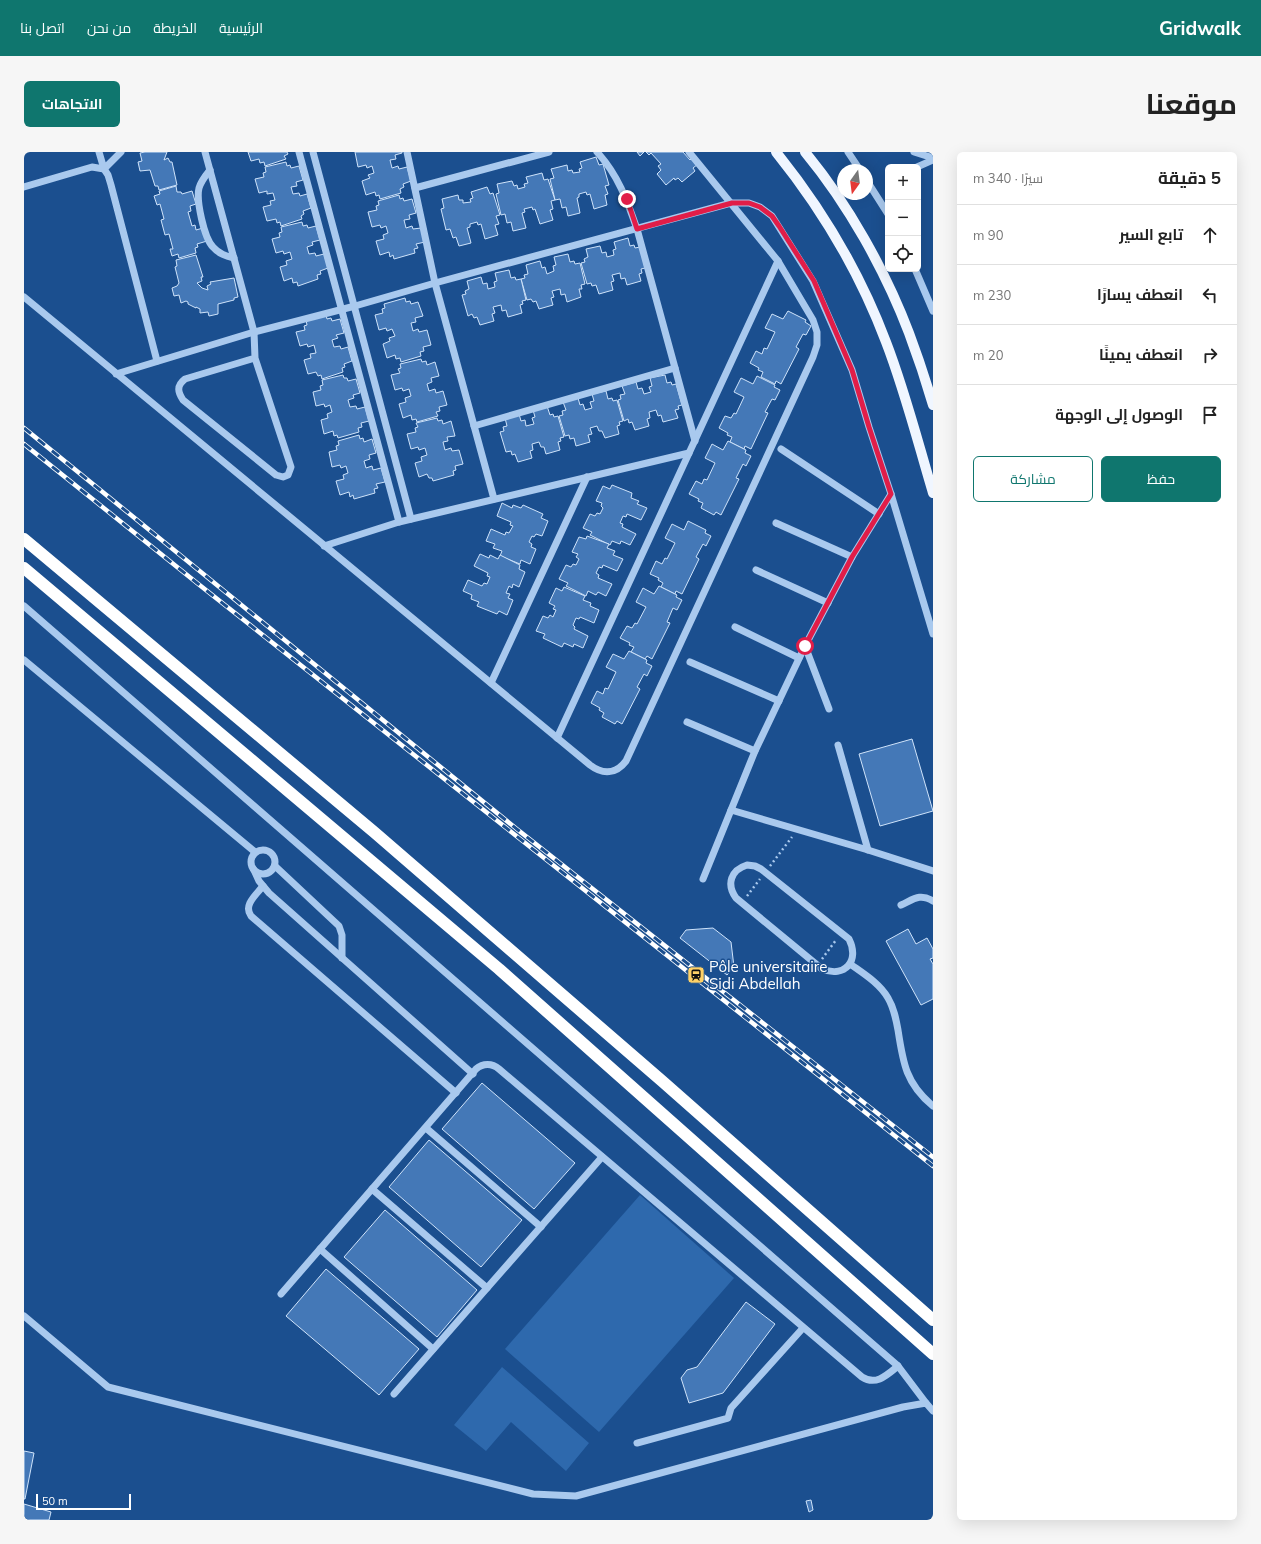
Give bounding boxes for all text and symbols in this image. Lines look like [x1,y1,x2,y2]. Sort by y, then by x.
text: Gridwalk [1159,16,1241,40]
text: اتصل بنا [20,19,65,37]
text: من نحن [87,19,131,37]
text: الخريطة [153,19,197,37]
text: الرئيسية [219,19,263,37]
button: الاتجاهات [24,81,120,127]
text: موقعنا [1146,86,1237,121]
north arrow [837,164,873,200]
map controls [885,164,921,272]
button: + [885,164,921,200]
text: 5 دقيقة [1158,167,1221,188]
text: سيرًا · 340 m [973,170,1043,186]
route end [618,190,636,208]
button: − [885,200,921,236]
icon: ahead [1199,224,1221,246]
text: تابع السير [1119,225,1183,244]
text: 90 m [973,227,1003,243]
button: locate [885,236,921,272]
icon: left [1199,284,1221,306]
text: انعطف يسارًا [1097,285,1183,304]
text: 230 m [973,287,1011,303]
icon: right [1199,344,1221,366]
text: انعطف يمينًا [1099,345,1183,364]
text: 20 m [973,347,1003,363]
icon: arrive [1199,404,1221,426]
text: الوصول إلى الوجهة [1055,405,1183,424]
button: مشاركة [973,456,1093,502]
button: حفظ [1101,456,1221,502]
route start [796,637,814,655]
place label: Pôle universitaire Sidi Abdellah [709,957,827,993]
station icon: Pôle universitaire Sidi Abdellah [686,965,706,985]
scale bar [36,1492,131,1511]
text: 50 m [42,1494,68,1508]

